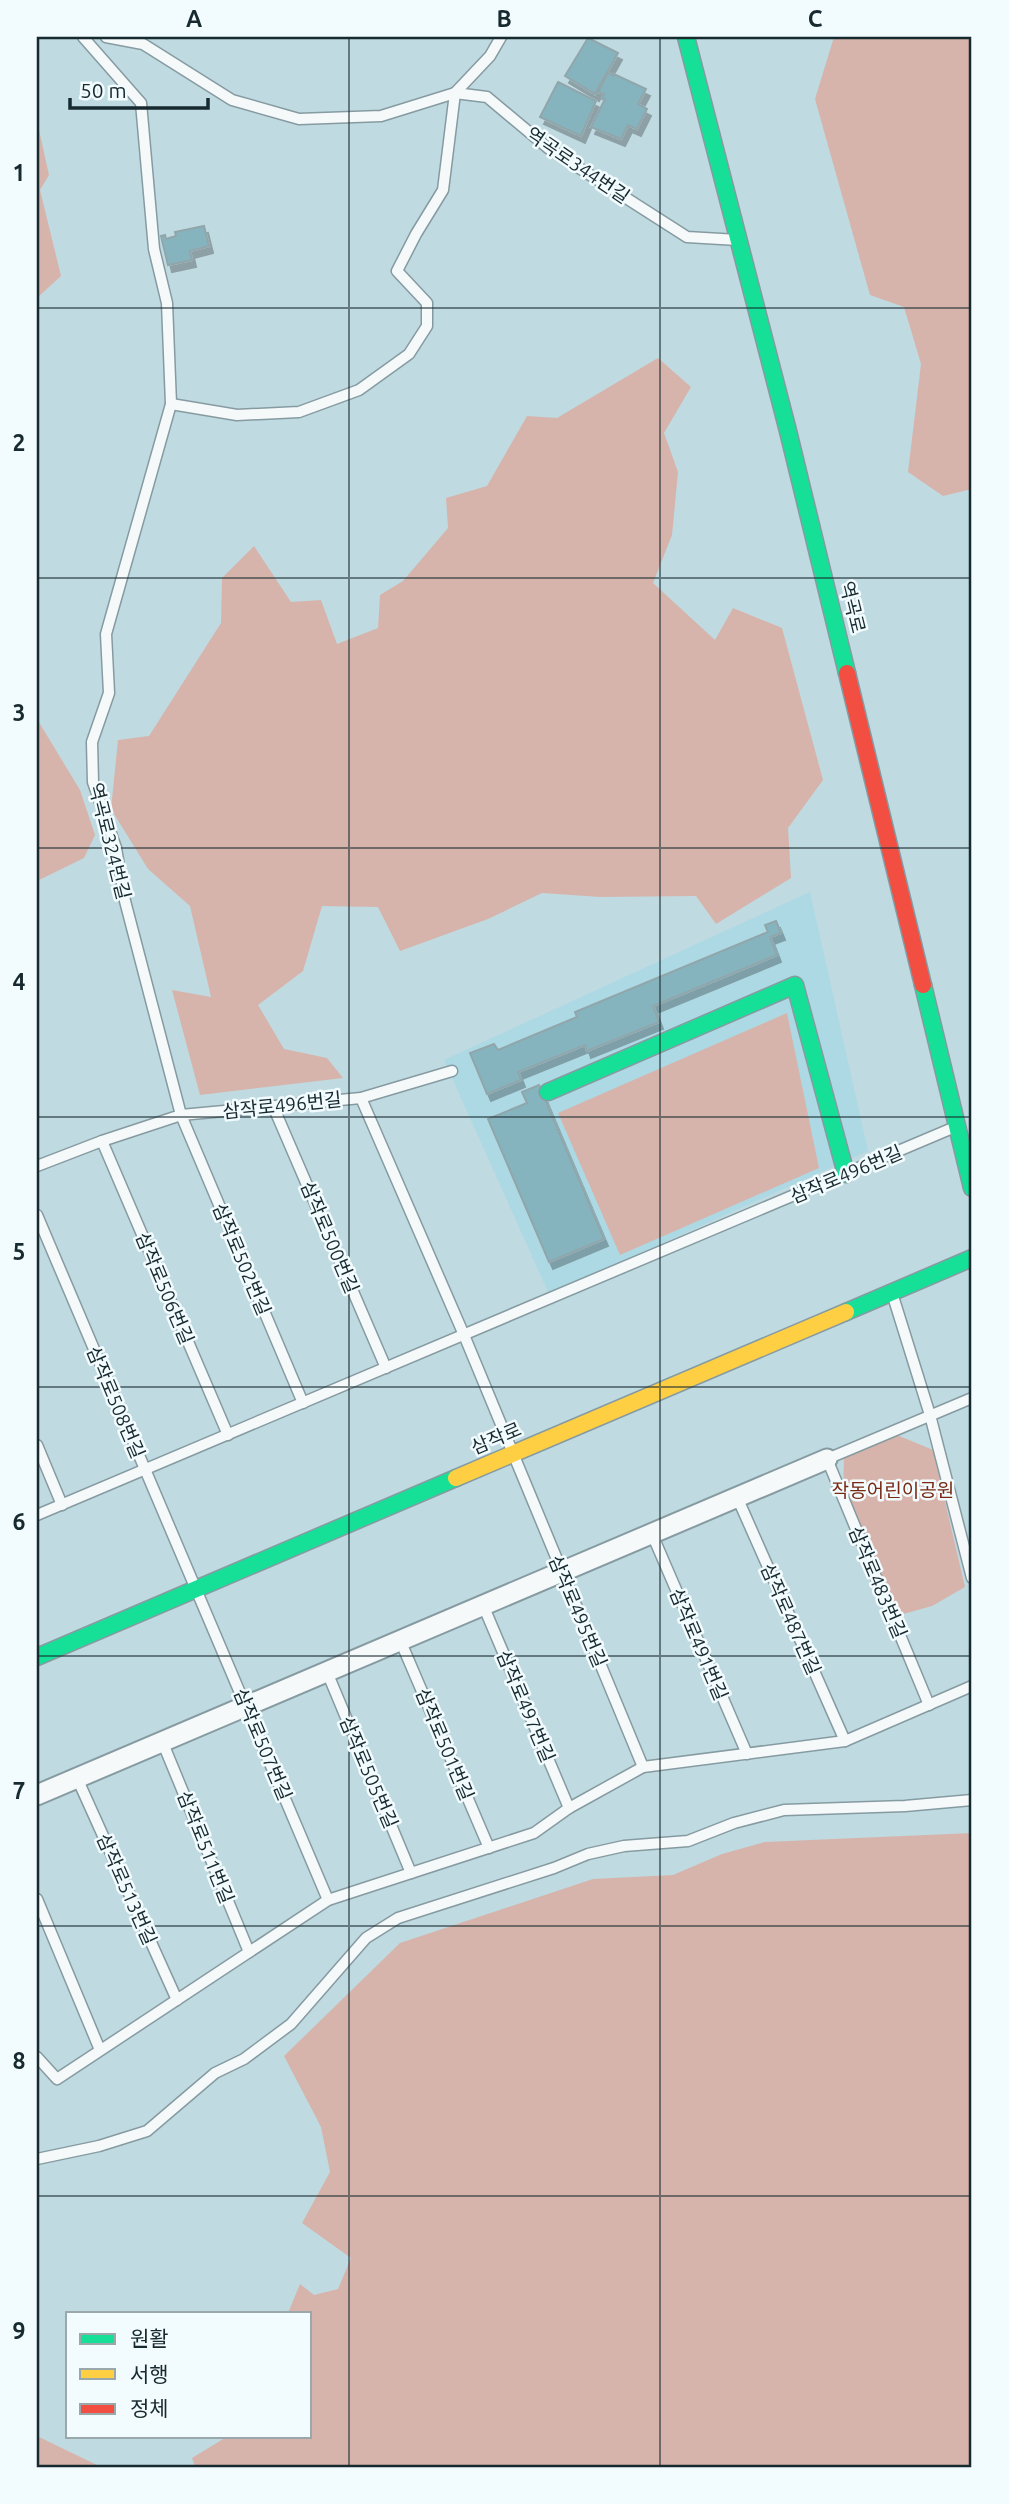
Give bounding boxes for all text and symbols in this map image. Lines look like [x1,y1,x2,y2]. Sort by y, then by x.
text: A [186,6,202,31]
text: B [496,6,512,31]
text: C [808,6,823,31]
scale bar [70,66,208,110]
text: 50 m [80,78,127,102]
street label: 역곡로344번길 [522,122,634,208]
text: 1 [13,160,25,185]
text: 2 [13,430,25,455]
street label: 역곡로 [836,579,870,635]
text: 3 [13,700,25,725]
street label: 역곡로324번길 [85,780,135,902]
text: 4 [13,969,26,994]
street label: 삼작로496번길 [221,1088,343,1122]
street label: 삼작로496번길 [787,1141,905,1207]
street label: 삼작로500번길 [297,1178,363,1296]
street label: 삼작로502번길 [209,1200,275,1318]
street label: 삼작로506번길 [132,1229,198,1347]
text: 5 [13,1239,25,1264]
street label: 삼작로508번길 [83,1343,149,1461]
street label: 삼작로 [468,1418,524,1458]
park label: 작동어린이공원 [832,1479,954,1501]
text: 6 [13,1509,26,1534]
street label: 삼작로483번길 [845,1523,911,1641]
street label: 삼작로495번길 [545,1552,611,1670]
street label: 삼작로487번길 [757,1560,825,1678]
street label: 삼작로491번길 [666,1585,732,1703]
street label: 삼작로497번길 [493,1647,559,1765]
street label: 삼작로507번길 [230,1685,296,1803]
street label: 삼작로501번길 [412,1685,478,1803]
street label: 삼작로505번길 [336,1713,402,1831]
text: 7 [13,1778,25,1803]
street label: 삼작로511번길 [173,1787,239,1907]
street label: 삼작로513번길 [93,1830,161,1948]
text: 8 [13,2048,25,2073]
legend [66,2312,312,2438]
text: 9 [13,2318,25,2343]
text: 원활 [130,2326,169,2350]
text: 서행 [130,2362,169,2386]
text: 정체 [130,2396,169,2420]

